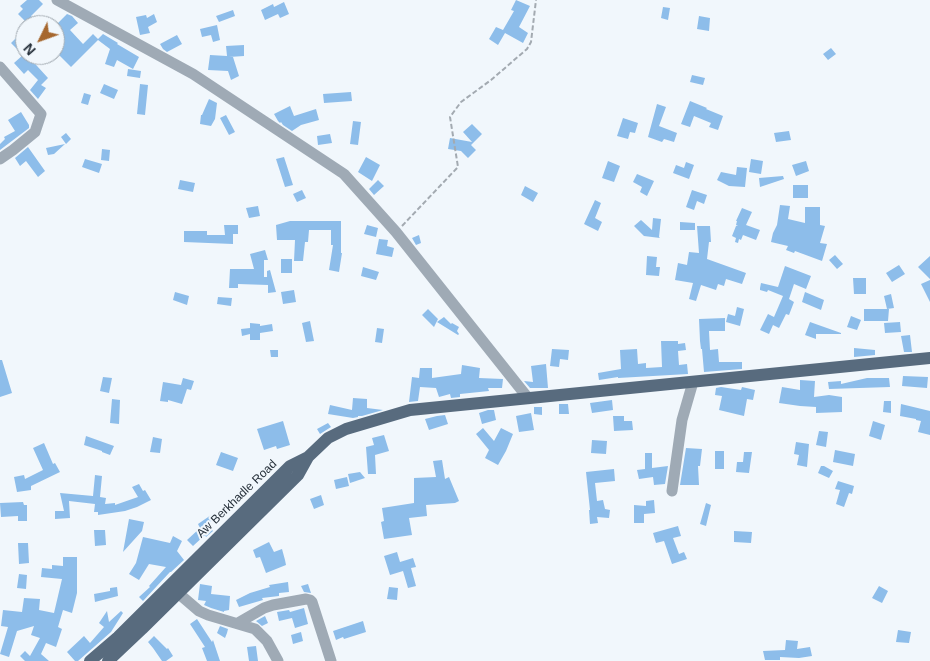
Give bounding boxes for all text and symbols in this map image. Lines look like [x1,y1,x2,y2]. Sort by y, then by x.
north arrow [15,15,65,65]
text: N [20,40,39,58]
street label: Aw Berkhadle Road [194,457,280,541]

